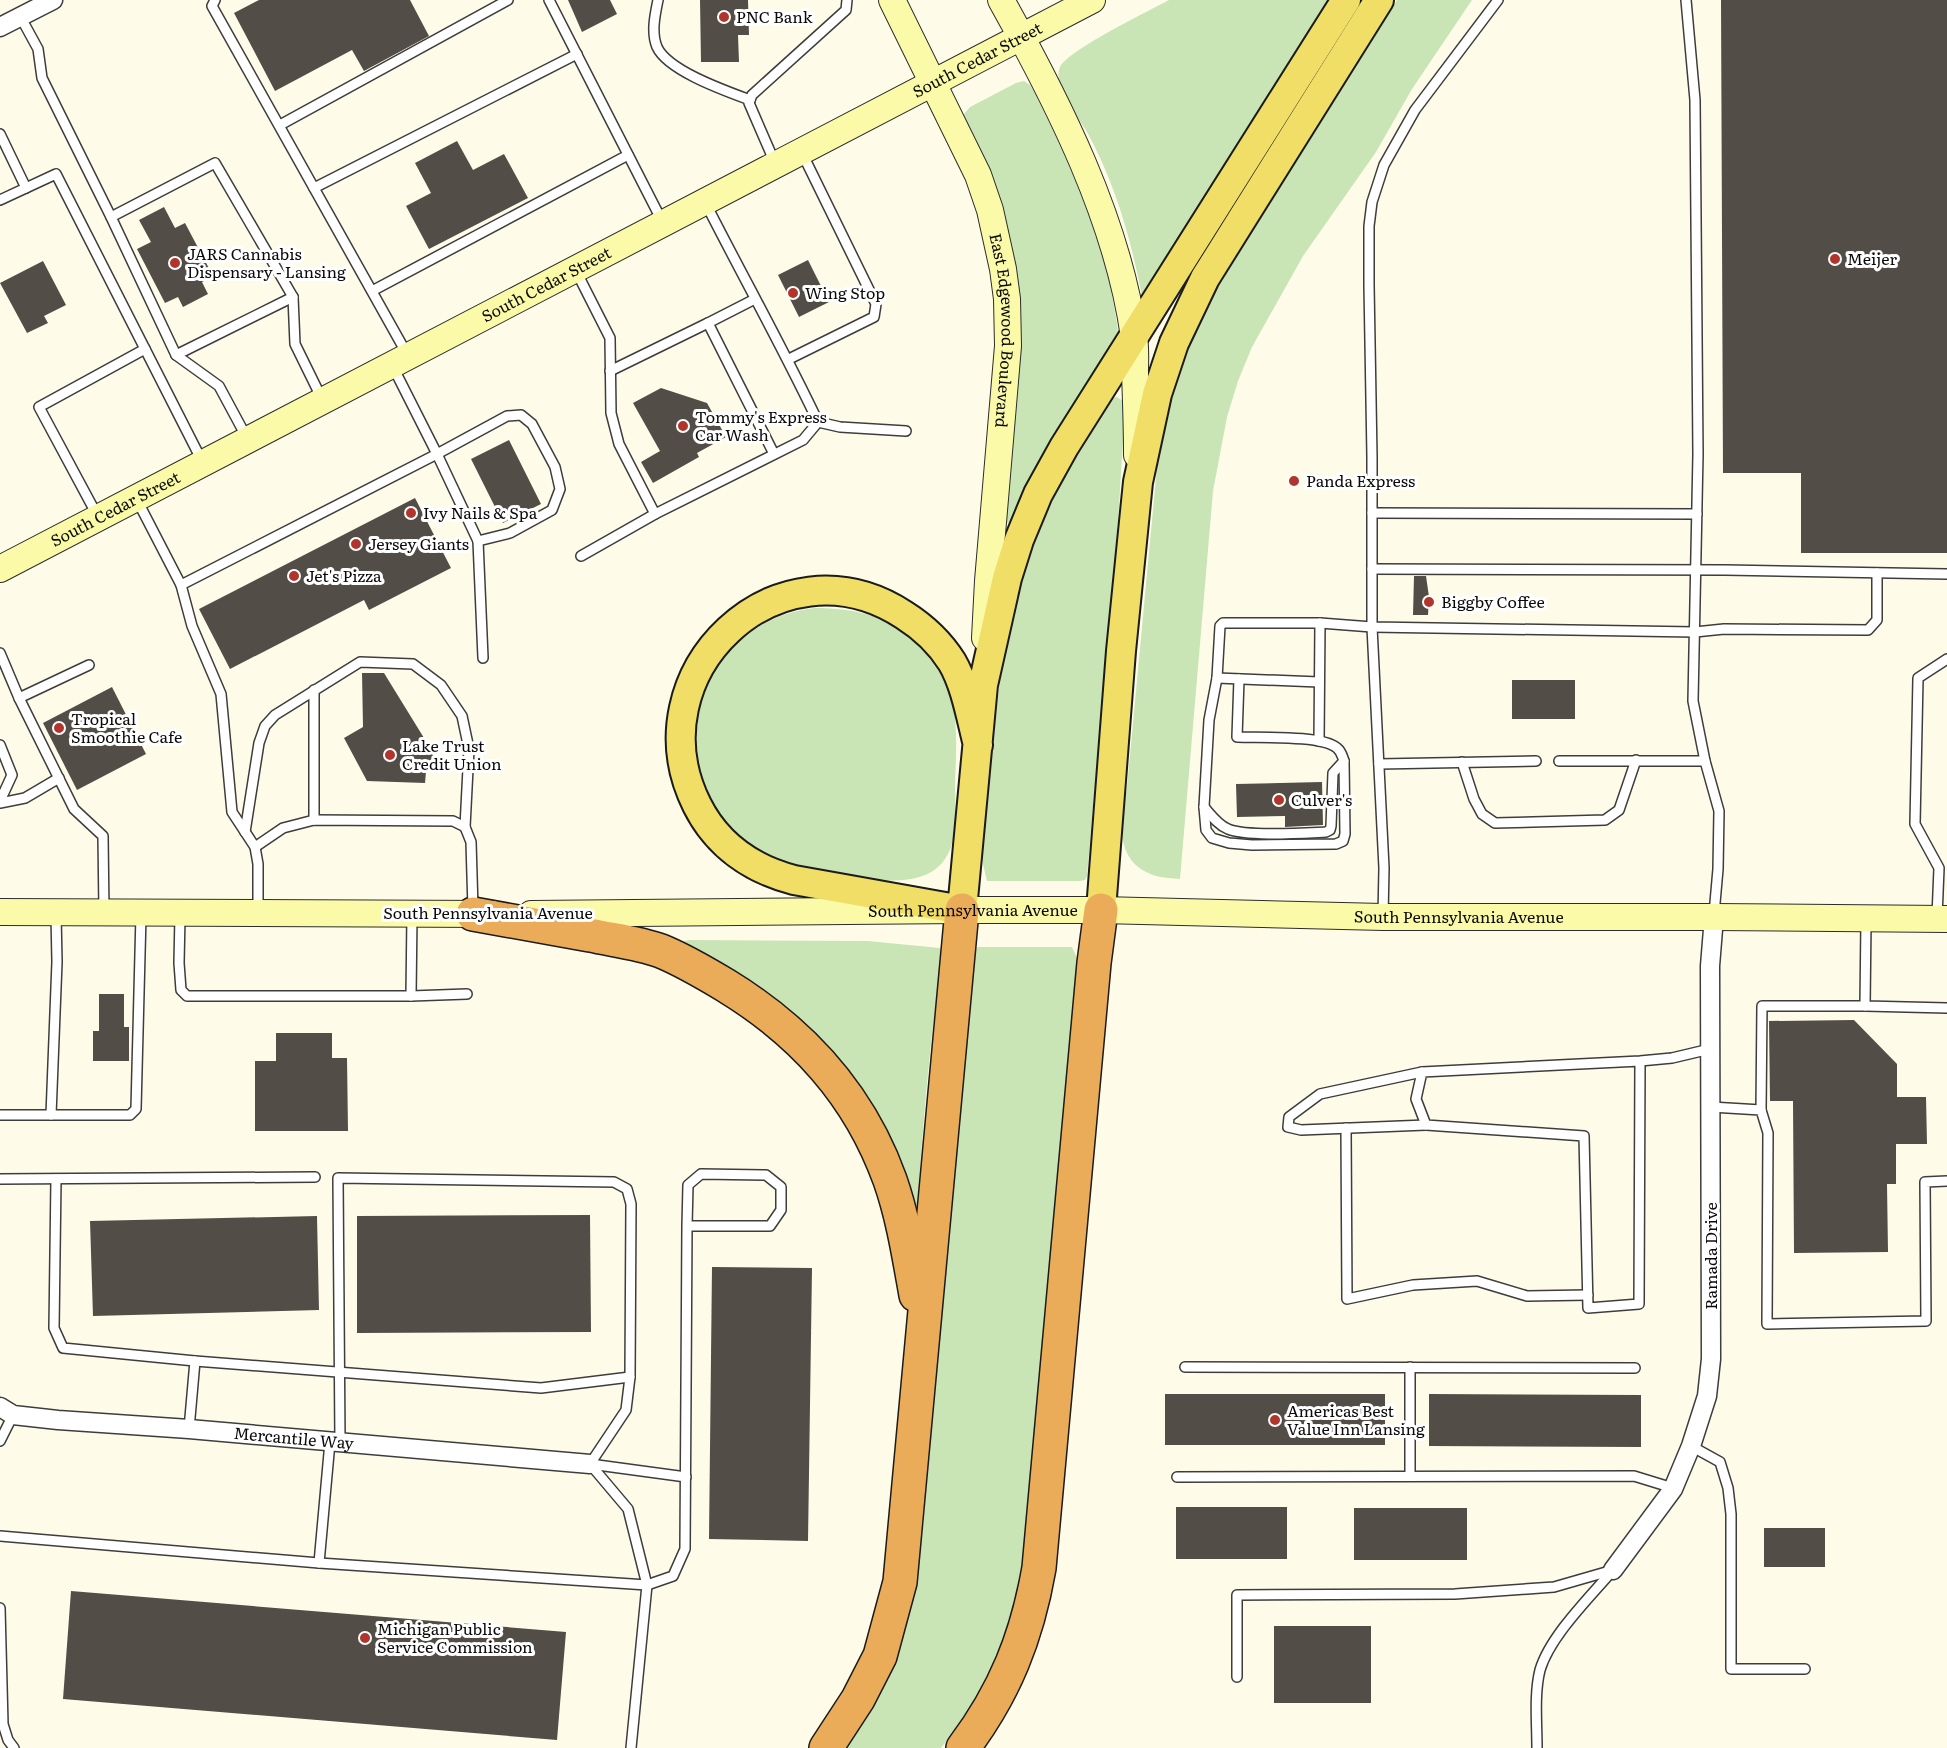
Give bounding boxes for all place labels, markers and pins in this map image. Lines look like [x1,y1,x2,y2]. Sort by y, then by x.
place label: PNC Bank [736,4,813,28]
marker: PNC Bank [717,10,731,24]
place label: JARS Cannabis Dispensary - Lansing [187,241,346,283]
place label: Meijer [1847,246,1897,270]
marker: Meijer [1828,252,1842,266]
marker: JARS Cannabis Dispensary - Lansing [168,256,182,270]
place label: Wing Stop [805,280,885,304]
marker: Wing Stop [786,286,800,300]
place label: Tommy's Express Car Wash [695,404,827,446]
marker: Tommy's Express Car Wash [676,419,690,433]
place label: Panda Express [1306,468,1415,492]
marker: Panda Express [1287,474,1301,488]
place label: Ivy Nails & Spa [423,500,538,524]
marker: Ivy Nails & Spa [404,506,418,520]
place label: Jersey Giants [368,531,469,555]
marker: Jersey Giants [349,537,363,551]
place label: Jet's Pizza [306,563,382,587]
marker: Jet's Pizza [287,569,301,583]
place label: Biggby Coffee [1441,589,1545,613]
marker: Biggby Coffee [1422,595,1436,609]
place label: Tropical Smoothie Cafe [71,706,182,748]
marker: Tropical Smoothie Cafe [52,721,66,735]
place label: Lake Trust Credit Union [402,733,502,775]
marker: Lake Trust Credit Union [383,748,397,762]
place label: Culver's [1291,787,1352,811]
marker: Culver's [1272,793,1286,807]
place label: Americas Best Value Inn Lansing [1287,1398,1425,1440]
marker: Americas Best Value Inn Lansing [1268,1413,1282,1427]
place label: Michigan Public Service Commission [377,1616,533,1658]
marker: Michigan Public Service Commission [358,1631,372,1645]

